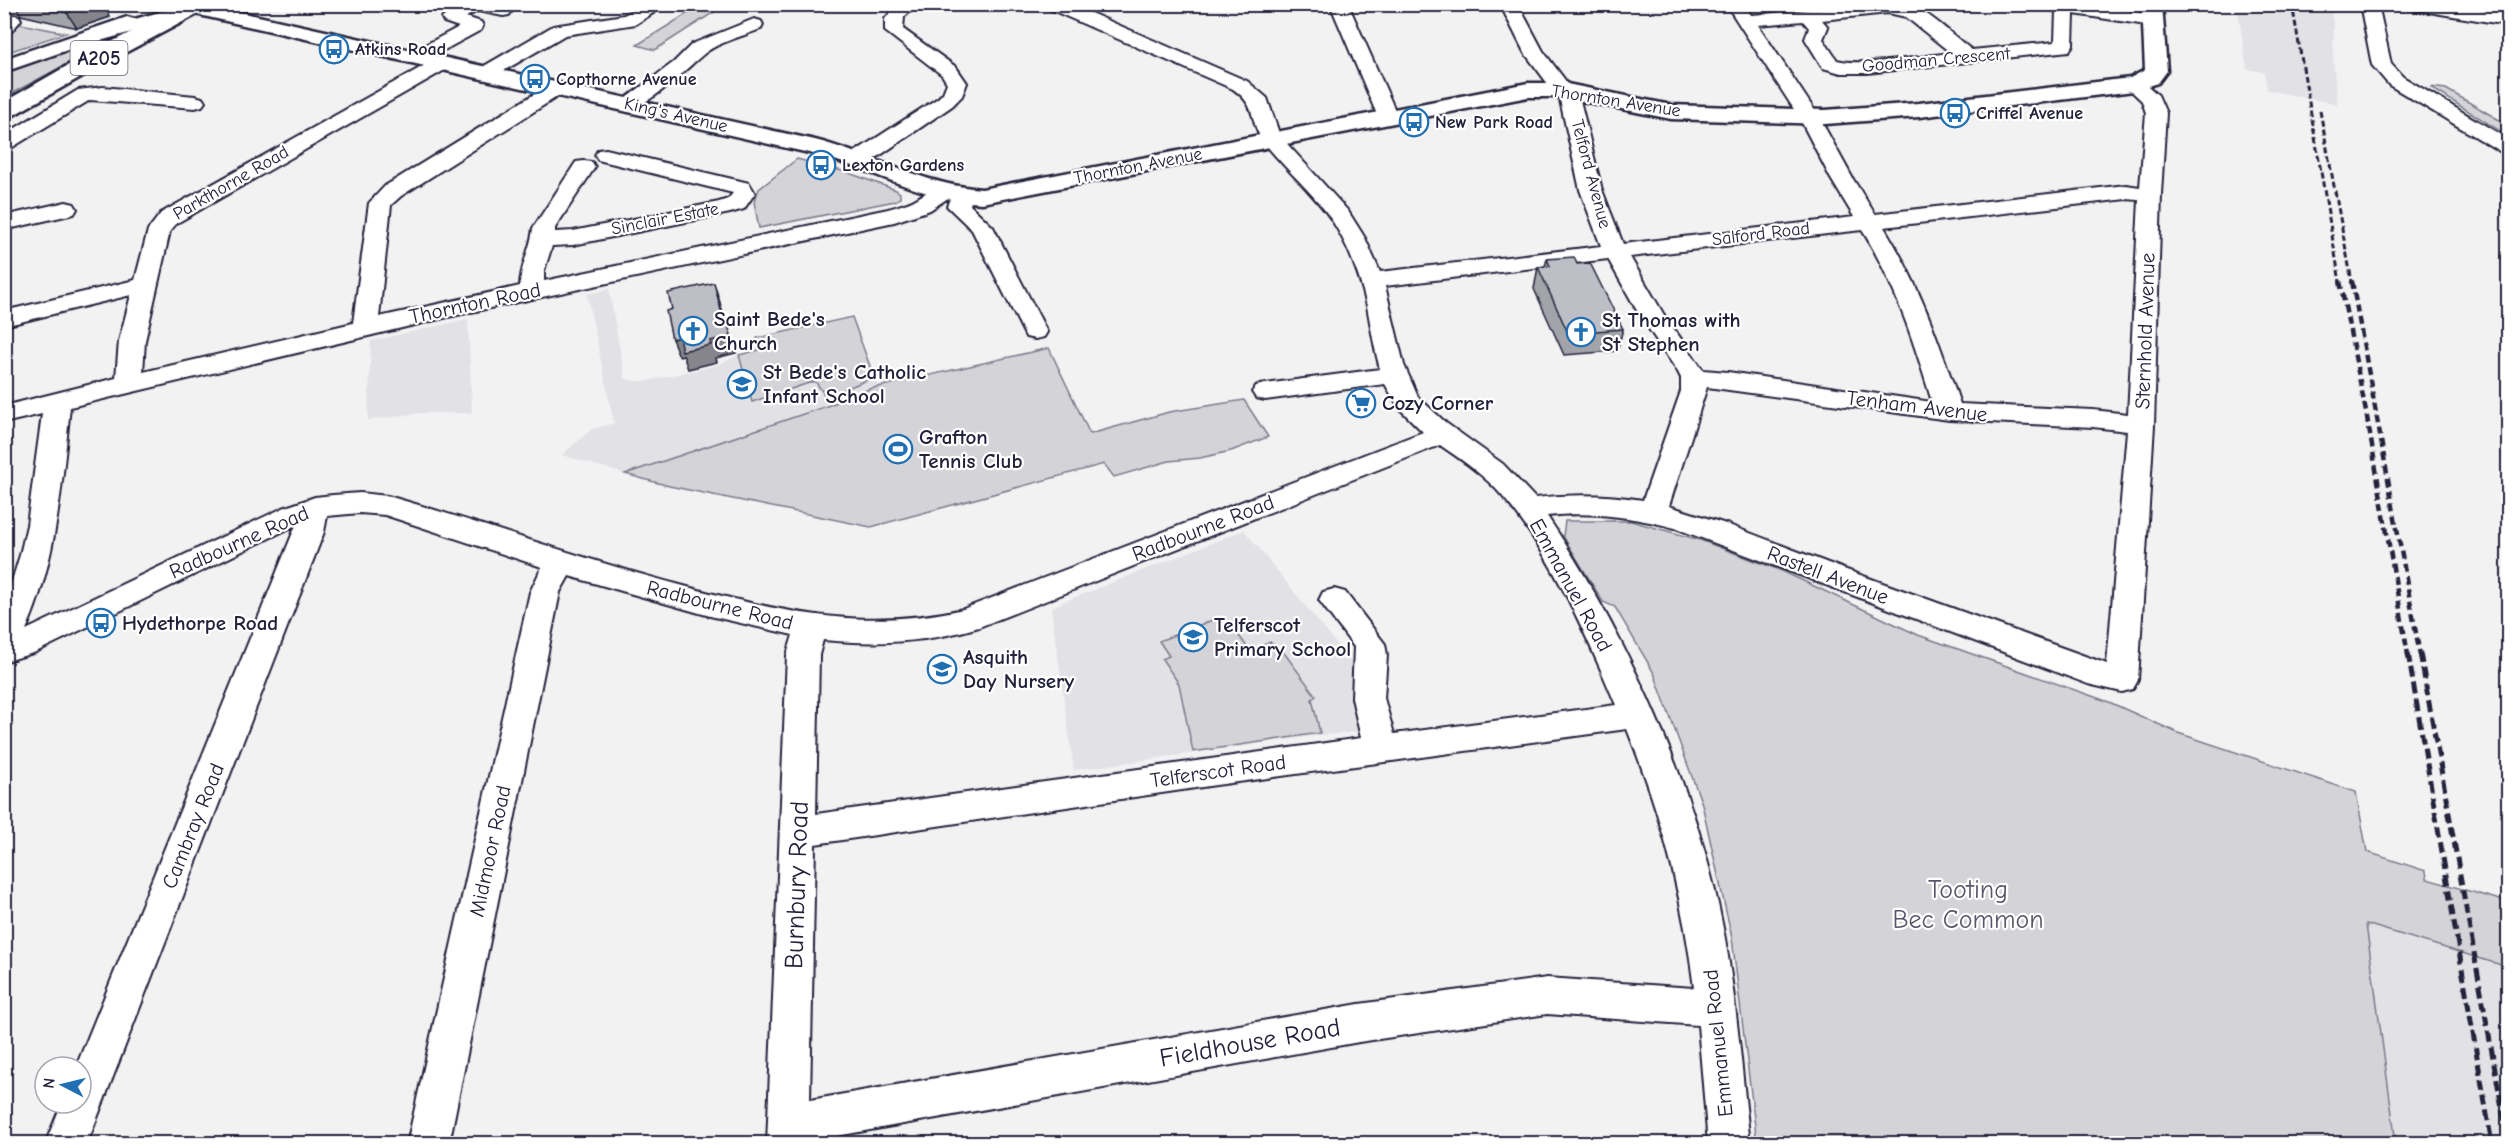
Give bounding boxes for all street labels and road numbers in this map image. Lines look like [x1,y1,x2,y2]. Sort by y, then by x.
road number: A205 [70,41,128,75]
street label: Goodman Crescent [1861,43,2012,77]
street label: Thornton Avenue [1550,80,1682,122]
street label: King's Avenue [622,93,730,137]
street label: Telford Avenue [1566,117,1616,231]
street label: Parkthorne Road [170,141,292,225]
street label: Thornton Avenue [1072,143,1204,189]
street label: Sinclair Estate [609,198,721,240]
street label: Salford Road [1711,218,1811,250]
street label: Sternhold Avenue [2130,252,2160,410]
street label: Thornton Road [407,277,543,329]
street label: Tenham Avenue [1845,385,1989,427]
street label: Radbourne Road [1129,490,1277,566]
street label: Radbourne Road [166,501,312,583]
street label: Emmanuel Road [1525,514,1617,656]
street label: Rastell Avenue [1764,541,1892,609]
street label: Radbourne Road [644,575,796,635]
street label: Telferscot Road [1149,750,1287,792]
street label: Cambray Road [157,760,229,892]
street label: Midmoor Road [464,783,516,919]
street label: Burnbury Road [779,800,815,970]
street label: Emmanuel Road [1698,968,1738,1118]
street label: Fieldhouse Road [1157,1012,1343,1074]

